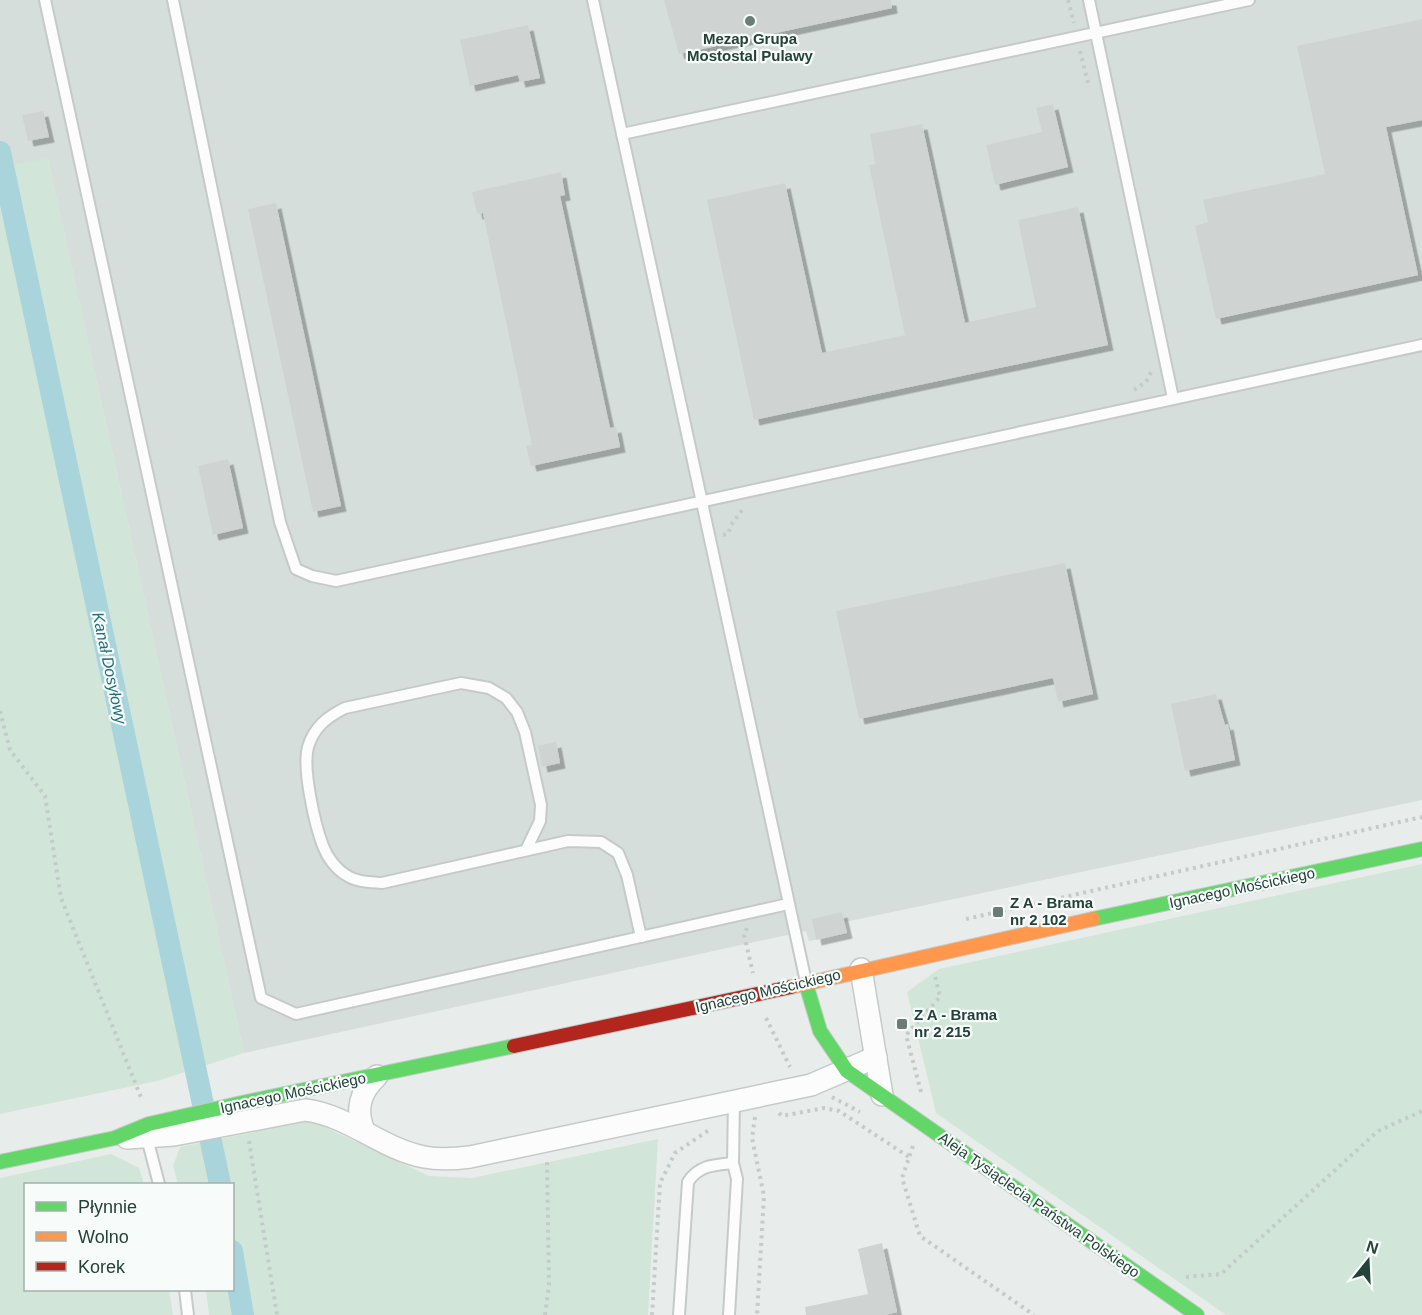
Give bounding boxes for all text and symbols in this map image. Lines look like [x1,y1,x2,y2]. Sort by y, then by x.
marker: Mezap Grupa Mostostal Pulawy [743,14,757,28]
place label: Mezap Grupa Mostostal Pulawy [687,30,814,64]
water label: Kanał Dosyłowy [89,611,130,727]
street label: Ignacego Mościckiego [1168,864,1316,911]
place label: Z A - Brama nr 2 102 [1010,894,1094,928]
marker: Z A - Brama nr 2 102 [991,905,1005,919]
street label: Ignacego Mościckiego [694,966,842,1015]
place label: Z A - Brama nr 2 215 [914,1006,998,1040]
marker: Z A - Brama nr 2 215 [895,1017,909,1031]
street label: Ignacego Mościckiego [219,1069,367,1116]
street label: Aleja Tysiąclecia Państwa Polskiego [935,1128,1143,1281]
legend [24,1183,234,1291]
text: Płynnie [78,1197,137,1217]
text: Wolno [78,1227,129,1247]
north arrow [1338,1231,1398,1291]
text: N [1364,1237,1381,1257]
text: Korek [78,1257,126,1277]

